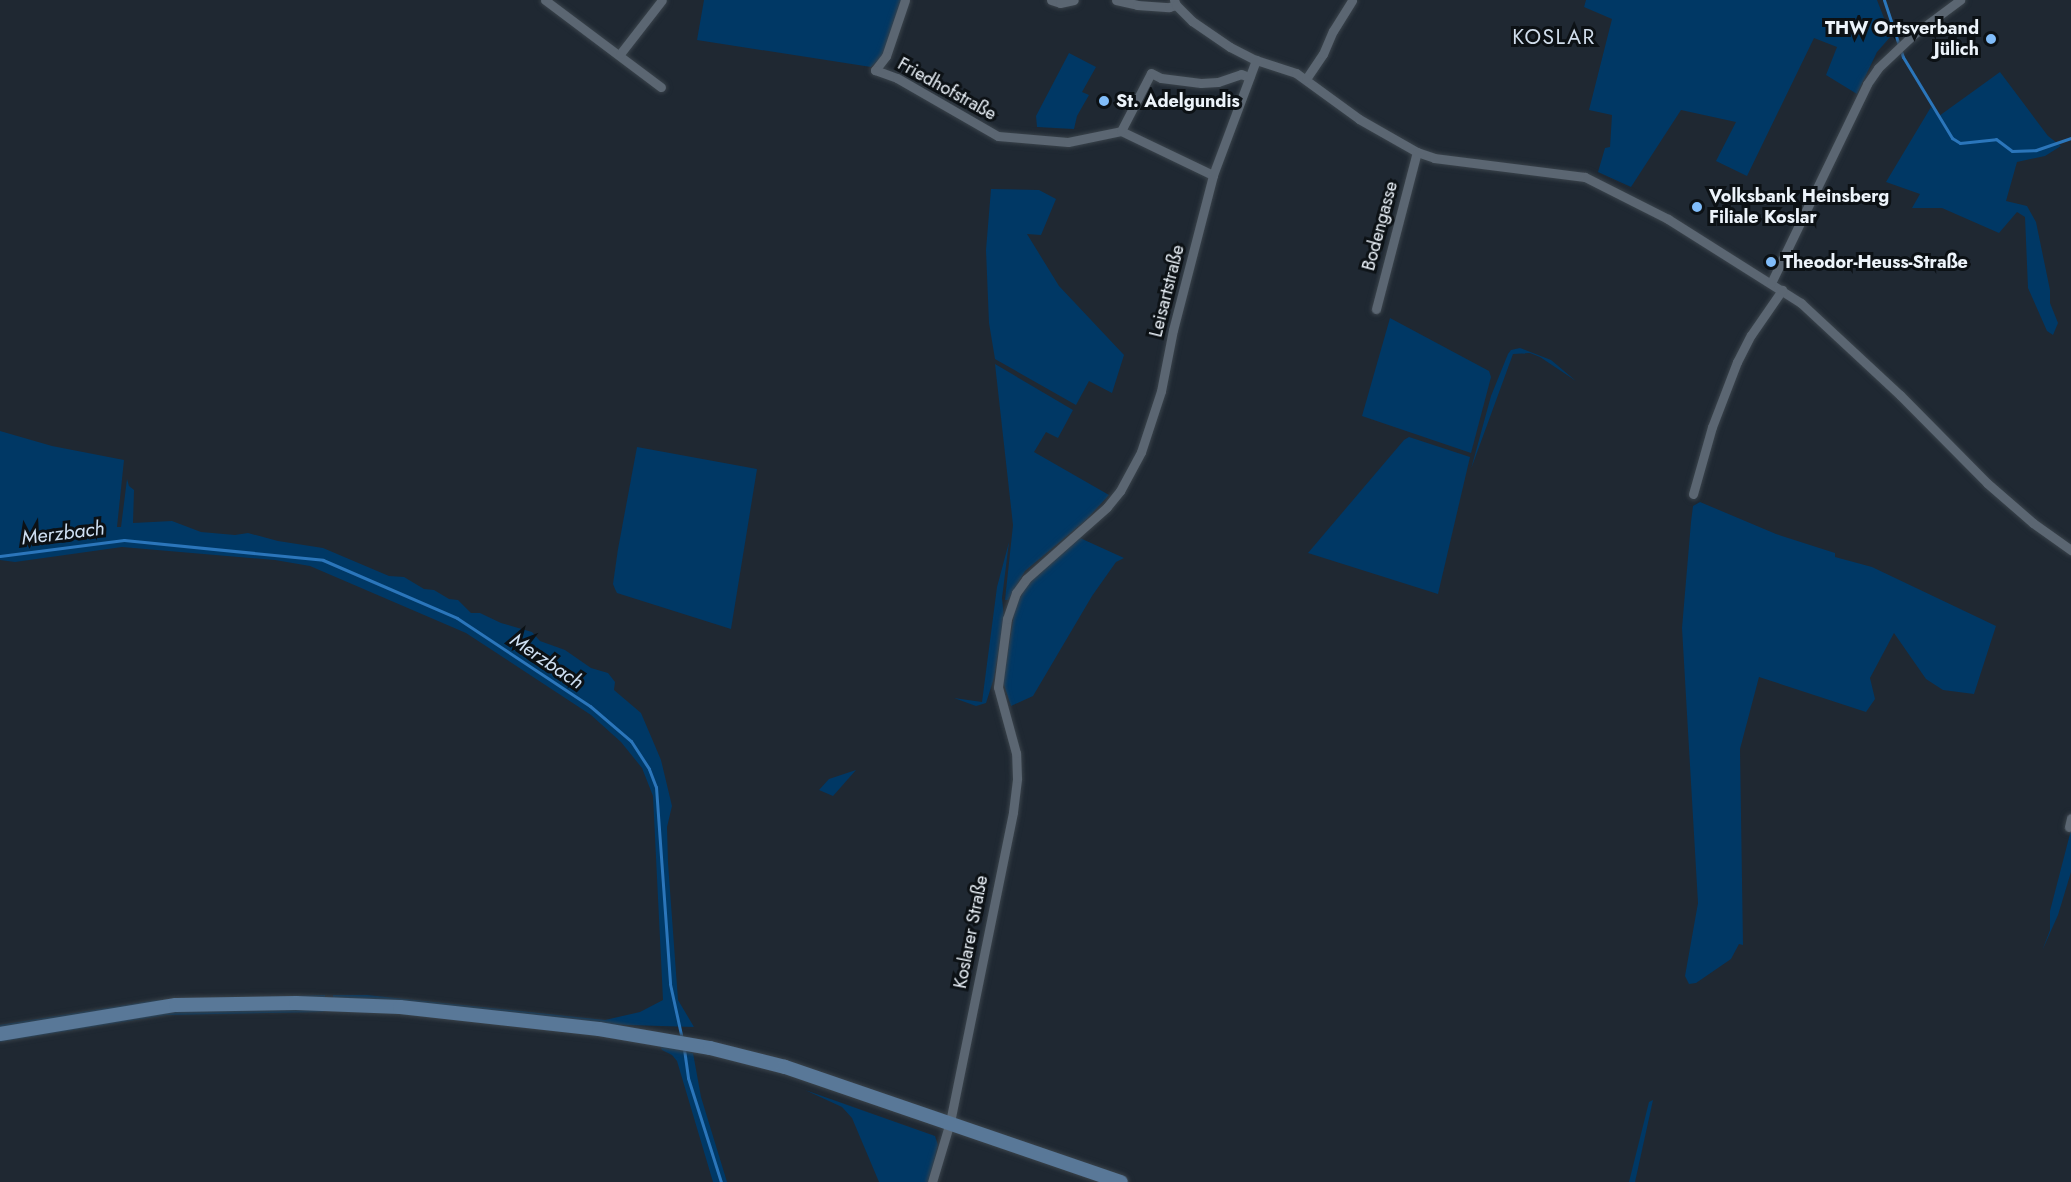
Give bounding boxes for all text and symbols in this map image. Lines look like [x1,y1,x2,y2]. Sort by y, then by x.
place label: THW Ortsverband Jülich [1825,18,1979,60]
district label: KOSLAR [1512,24,1596,50]
marker: THW Ortsverband Jülich [1984,32,1998,46]
street label: Friedhofstraße [894,53,1000,125]
place label: St. Adelgundis [1116,90,1240,112]
marker: St. Adelgundis [1097,94,1111,108]
street label: Bodengasse [1358,179,1402,273]
place label: Volksbank Heinsberg Filiale Koslar [1709,186,1889,228]
marker: Volksbank Heinsberg Filiale Koslar [1690,200,1704,214]
street label: Leisartstraße [1145,243,1189,339]
place label: Theodor-Heuss-Straße [1783,251,1968,273]
marker: Theodor-Heuss-Straße [1764,255,1778,269]
water label: Merzbach [20,516,106,550]
water label: Merzbach [506,628,588,694]
street label: Koslarer Straße [949,874,993,990]

